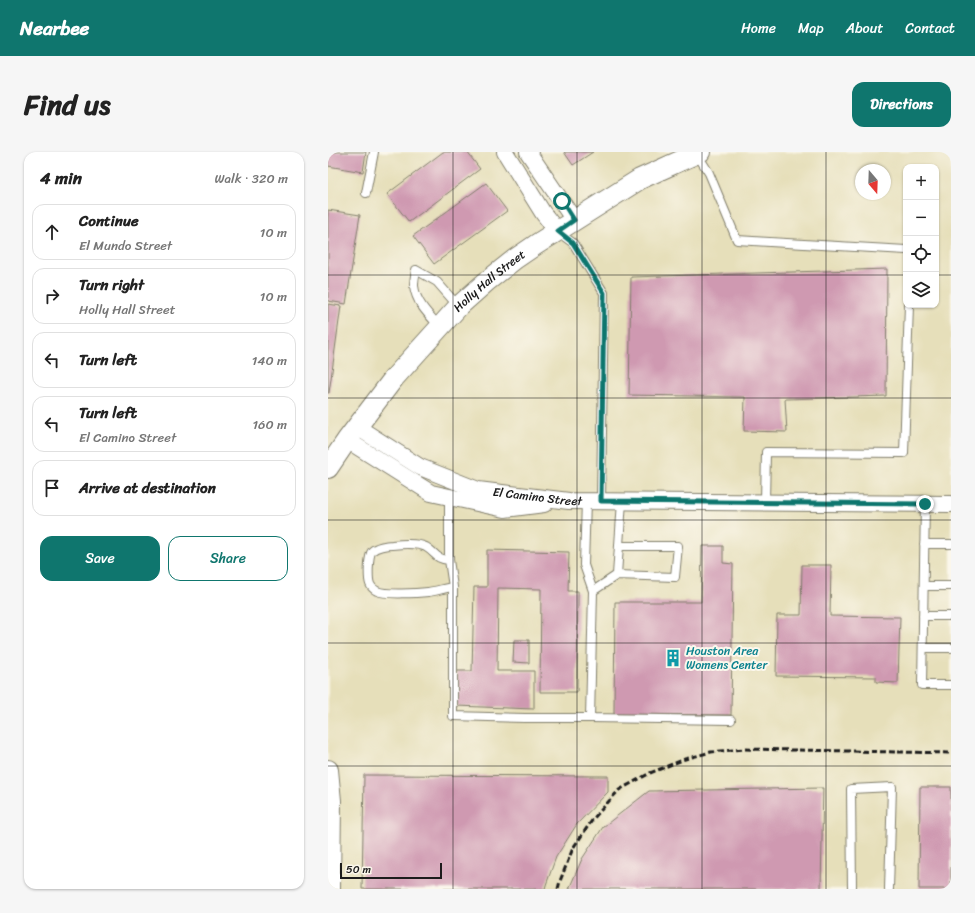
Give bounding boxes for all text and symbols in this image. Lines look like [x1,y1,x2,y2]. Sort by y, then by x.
text: Nearbee [20,12,89,45]
text: Home [741,16,776,41]
text: Map [798,16,824,41]
text: About [846,16,883,41]
text: Contact [905,16,955,41]
text: Find us [24,80,111,129]
button: Directions [852,82,951,127]
text: 4 min [40,163,82,193]
north arrow [855,164,891,200]
map controls [903,164,939,308]
button: + [903,164,939,200]
text: Walk · 320 m [214,167,288,190]
route start [553,192,571,210]
button: − [903,200,939,236]
text: Continue [79,208,139,234]
icon: ahead [41,221,63,243]
text: 10 m [260,221,287,244]
text: El Mundo Street [79,234,172,257]
button: locate [903,236,939,272]
street label: Holly Hall Street [447,244,530,317]
text: Turn right [79,272,144,298]
button: layers [903,272,939,308]
icon: right [41,285,63,307]
text: 10 m [260,285,287,308]
text: Holly Hall Street [79,298,175,321]
text: Turn left [79,347,137,373]
icon: left [41,349,63,371]
text: 140 m [252,349,287,372]
text: Turn left [79,400,137,426]
icon: left [41,413,63,435]
text: 160 m [252,413,287,436]
text: El Camino Street [79,426,176,449]
text: Arrive at destination [79,475,216,501]
icon: arrive [41,477,63,499]
street label: El Camino Street [492,481,583,512]
route end [916,495,934,513]
button: Save [40,536,160,581]
button: Share [168,536,288,581]
place label: Houston Area Womens Center [686,640,768,676]
building icon: Houston Area Womens Center [663,648,683,668]
text: 50 m [346,860,371,879]
scale bar [340,861,442,880]

